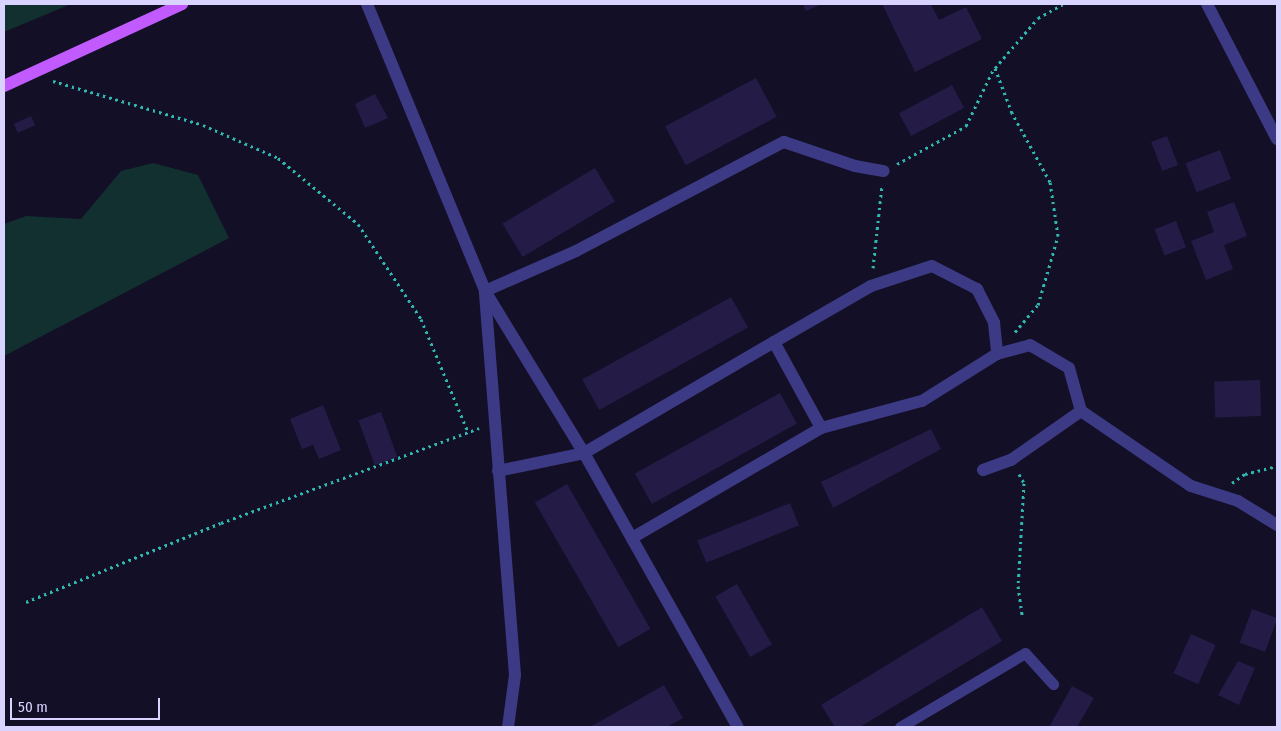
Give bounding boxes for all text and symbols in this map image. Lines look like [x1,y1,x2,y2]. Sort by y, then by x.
scale bar [12,688,162,720]
text: 50 m [18,698,48,716]

